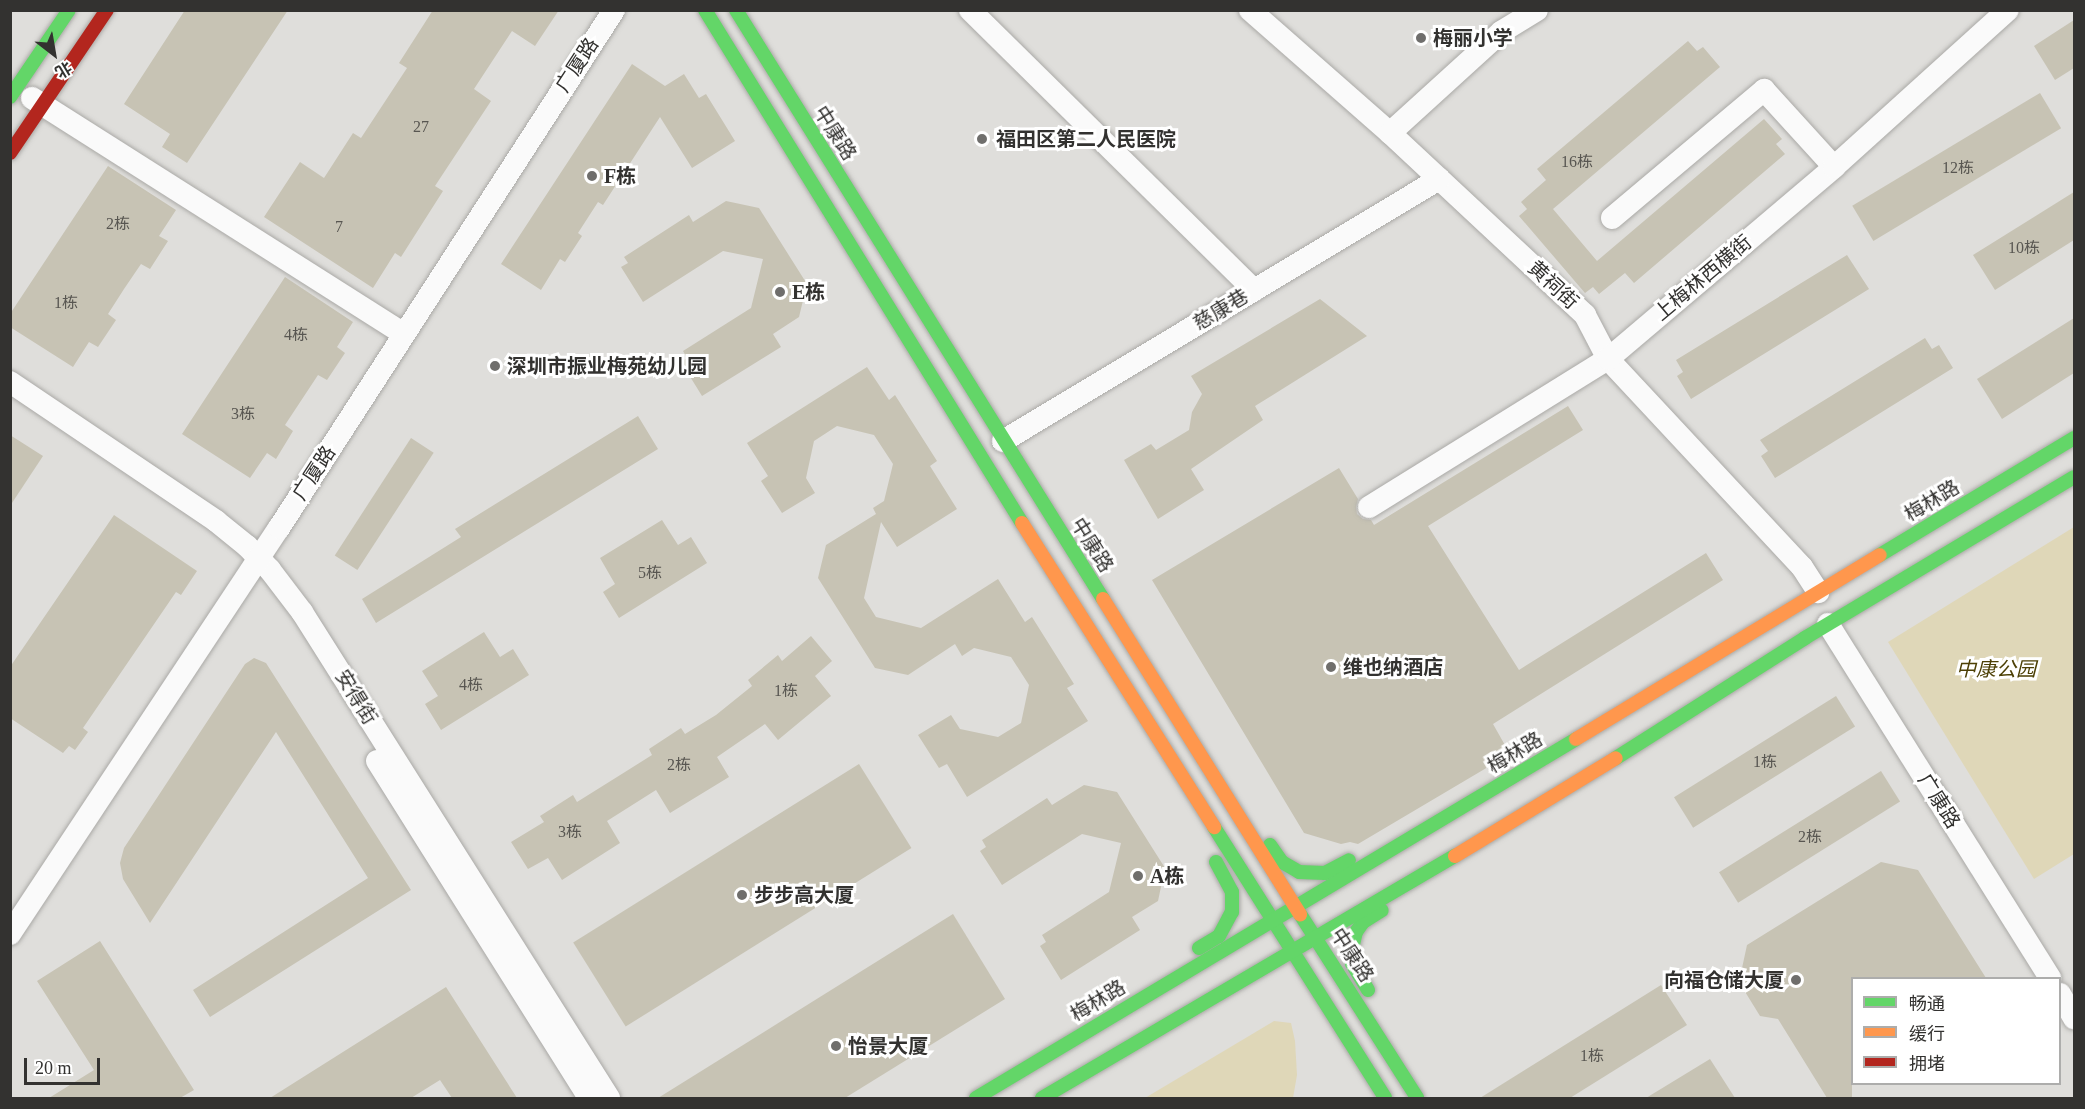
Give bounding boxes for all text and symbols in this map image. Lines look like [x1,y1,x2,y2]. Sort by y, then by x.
north arrow [24,24,84,84]
place label: 梅丽小学 [1433,26,1513,50]
marker: 梅丽小学 [1414,31,1428,45]
street label: 广厦路 [551,33,603,97]
text: 北 [52,58,75,81]
street label: 中康路 [809,101,861,165]
house number: 27 [413,117,429,137]
place label: 福田区第二人民医院 [996,127,1176,151]
marker: 福田区第二人民医院 [973,130,991,148]
house number: 16栋 [1561,152,1593,172]
house number: 12栋 [1942,158,1974,178]
place label: F栋 [604,164,636,188]
marker: F栋 [585,169,599,183]
house number: 2栋 [106,214,130,234]
house number: 7 [335,217,343,237]
street label: 上梅林西横街 [1649,230,1757,326]
house number: 10栋 [2008,238,2040,258]
street label: 黄祠街 [1523,256,1583,314]
place label: E栋 [792,280,825,304]
street label: 慈康巷 [1189,284,1253,336]
marker: E栋 [773,285,787,299]
house number: 1栋 [54,293,78,313]
house number: 4栋 [284,325,308,345]
place label: 深圳市振业梅苑幼儿园 [507,354,707,378]
marker: 深圳市振业梅苑幼儿园 [488,359,502,373]
house number: 3栋 [231,404,255,424]
street label: 广厦路 [288,441,340,505]
street label: 梅林路 [1900,475,1964,527]
street label: 中康路 [1066,513,1118,577]
house number: 5栋 [638,563,662,583]
place label: 维也纳酒店 [1343,655,1443,679]
park label: 中康公园 [1956,657,2036,681]
marker: 维也纳酒店 [1324,660,1338,674]
street label: 安得街 [330,665,382,729]
house number: 4栋 [459,675,483,695]
house number: 1栋 [774,681,798,701]
street label: 梅林路 [1483,727,1547,779]
house number: 1栋 [1753,752,1777,772]
house number: 2栋 [667,755,691,775]
street label: 广康路 [1913,769,1965,833]
house number: 3栋 [558,822,582,842]
house number: 2栋 [1798,827,1822,847]
place label: A栋 [1150,864,1184,888]
marker: A栋 [1131,869,1145,883]
place label: 步步高大厦 [754,883,854,907]
marker: 步步高大厦 [735,888,749,902]
street label: 中康路 [1326,923,1378,987]
place label: 向福仓储大厦 [1664,968,1784,992]
marker: 向福仓储大厦 [1789,973,1803,987]
street label: 梅林路 [1066,975,1130,1027]
legend [1851,977,2061,1085]
text: 畅通 [1909,994,1945,1014]
text: 缓行 [1909,1024,1945,1044]
place label: 怡景大厦 [848,1034,928,1058]
marker: 怡景大厦 [829,1039,843,1053]
scale bar [27,1046,104,1084]
house number: 1栋 [1580,1046,1604,1066]
text: 拥堵 [1909,1054,1945,1074]
text: 20 m [35,1058,72,1078]

